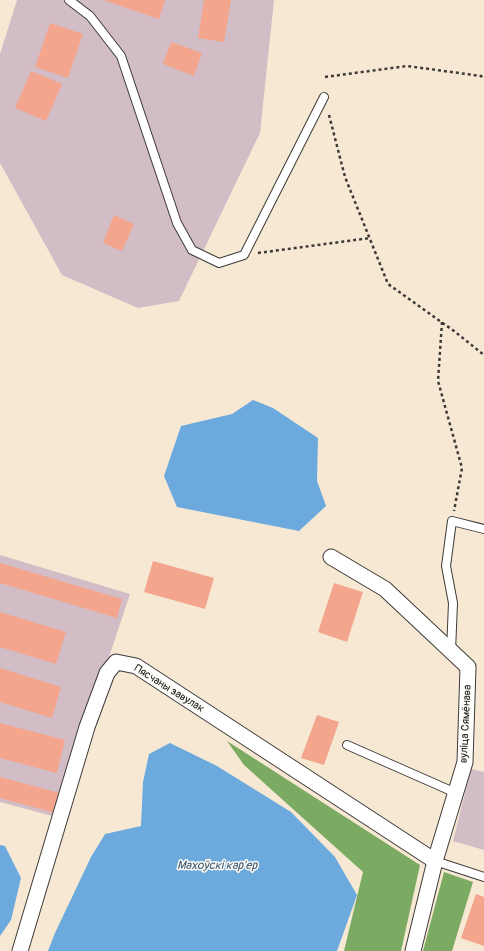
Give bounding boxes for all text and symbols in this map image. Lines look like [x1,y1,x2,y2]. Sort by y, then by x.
street label: Пясчаны завулак [132,662,206,716]
street label: вуліца Сямёнава [457,684,475,764]
water label: Махоўскі кар'ер [177,859,257,873]

